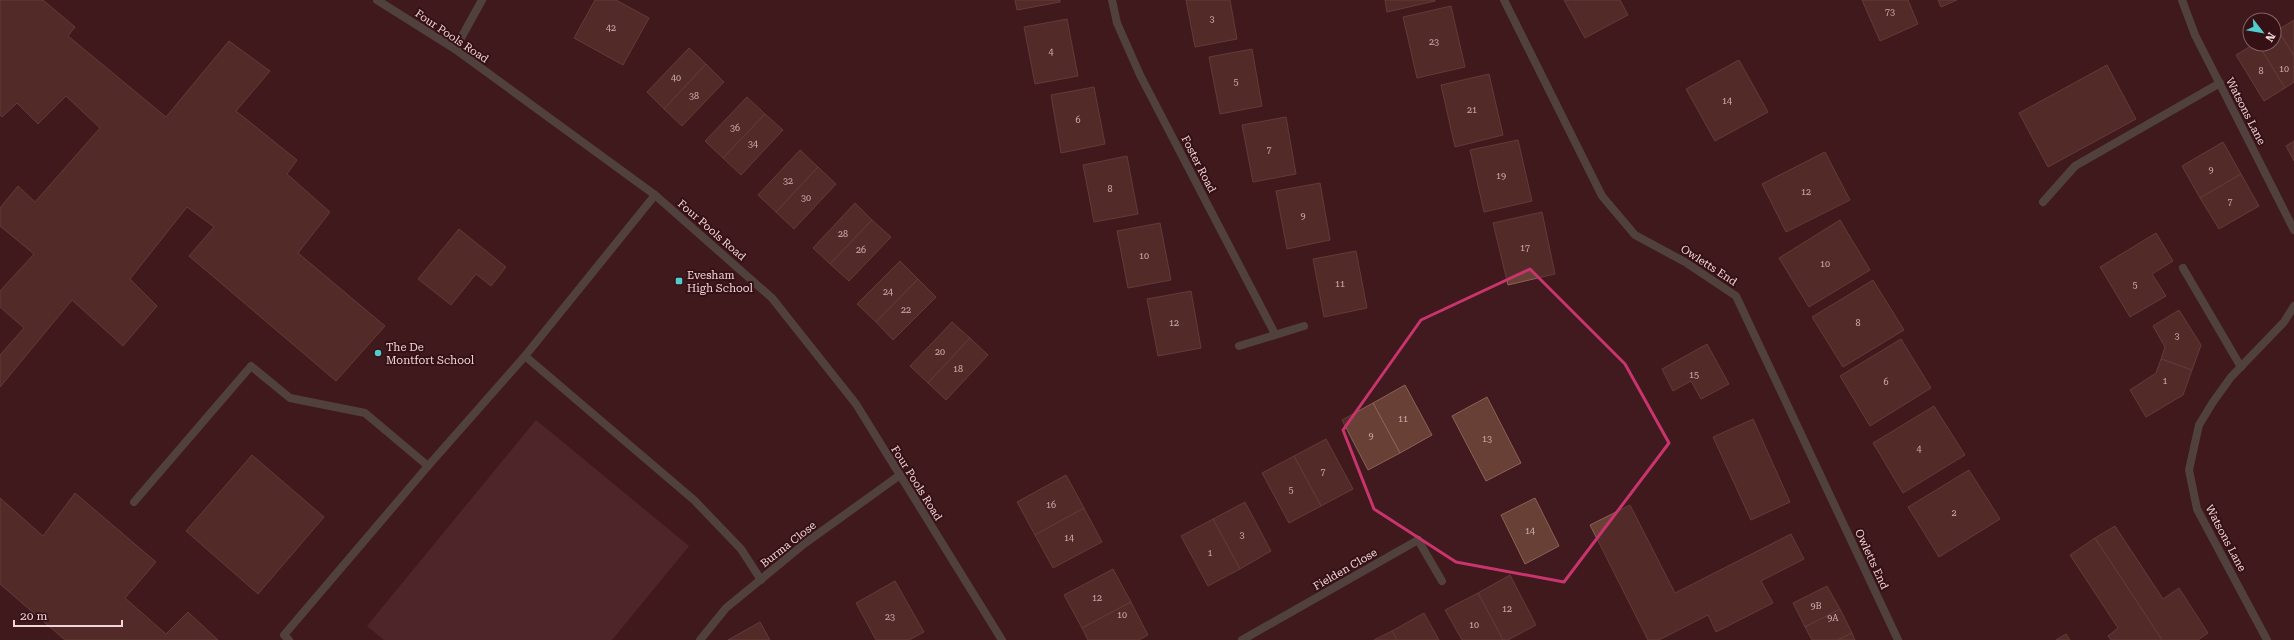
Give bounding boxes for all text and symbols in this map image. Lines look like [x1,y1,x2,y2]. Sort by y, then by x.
street label: Four Pools Road [413,7,491,66]
house number: 73 [1885,7,1895,17]
north arrow [2242,12,2282,52]
house number: 3 [1209,14,1215,24]
house number: 42 [606,23,616,33]
text: N [2262,30,2278,44]
house number: 23 [1429,37,1439,47]
house number: 4 [1048,47,1054,57]
house number: 10 [2279,64,2289,74]
house number: 8 [2258,66,2264,76]
house number: 40 [671,73,681,83]
street label: Watsons Lane [2223,75,2268,147]
house number: 5 [1233,77,1239,87]
house number: 38 [689,91,699,101]
house number: 14 [1722,96,1732,106]
house number: 21 [1467,105,1477,115]
house number: 6 [1075,115,1081,125]
house number: 36 [730,123,740,133]
street label: Foster Road [1179,133,1219,195]
house number: 34 [748,139,758,149]
house number: 7 [1266,145,1272,155]
house number: 9 [2208,165,2214,175]
house number: 19 [1496,171,1506,181]
house number: 32 [783,176,793,186]
house number: 8 [1107,184,1113,194]
house number: 12 [1801,187,1811,197]
house number: 30 [801,193,811,203]
street label: Four Pools Road [675,197,748,263]
house number: 7 [2227,197,2233,207]
house number: 9 [1300,211,1306,221]
house number: 28 [838,229,848,239]
street label: Owletts End [1678,242,1739,289]
house number: 17 [1520,243,1530,253]
house number: 26 [856,245,866,255]
house number: 10 [1139,251,1149,261]
house number: 10 [1820,259,1830,269]
place label: Evesham High School [687,269,754,295]
marker: Evesham High School [674,276,684,286]
house number: 11 [1335,279,1345,289]
house number: 5 [2132,280,2138,290]
house number: 24 [883,287,893,297]
house number: 22 [901,305,911,315]
house number: 12 [1169,318,1179,328]
house number: 8 [1855,318,1861,328]
house number: 3 [2174,331,2180,341]
place label: The De Montfort School [386,341,475,367]
house number: 20 [935,347,945,357]
marker: The De Montfort School [373,348,383,358]
house number: 18 [953,364,963,374]
house number: 15 [1689,370,1699,380]
house number: 1 [2162,376,2168,386]
house number: 6 [1883,377,1889,387]
house number: 11 [1398,414,1408,424]
house number: 9 [1368,431,1374,441]
house number: 13 [1482,434,1492,444]
street label: Four Pools Road [888,443,945,523]
house number: 4 [1916,444,1922,454]
house number: 7 [1320,467,1326,477]
house number: 5 [1288,485,1294,495]
house number: 16 [1046,500,1056,510]
street label: Watsons Lane [2203,503,2249,574]
house number: 2 [1951,508,1957,518]
street label: Burma Close [758,519,819,570]
house number: 14 [1525,526,1535,536]
street label: Owletts End [1852,527,1891,591]
house number: 3 [1239,530,1245,540]
house number: 14 [1064,533,1074,543]
street label: Fielden Close [1311,546,1380,593]
house number: 1 [1207,548,1213,558]
house number: 12 [1092,593,1102,603]
house number: 9B [1810,601,1822,611]
scale bar [14,602,122,628]
house number: 12 [1502,604,1512,614]
text: 20 m [20,609,47,623]
house number: 10 [1117,610,1127,620]
house number: 23 [885,612,895,622]
house number: 9A [1827,613,1839,623]
house number: 10 [1469,620,1479,630]

